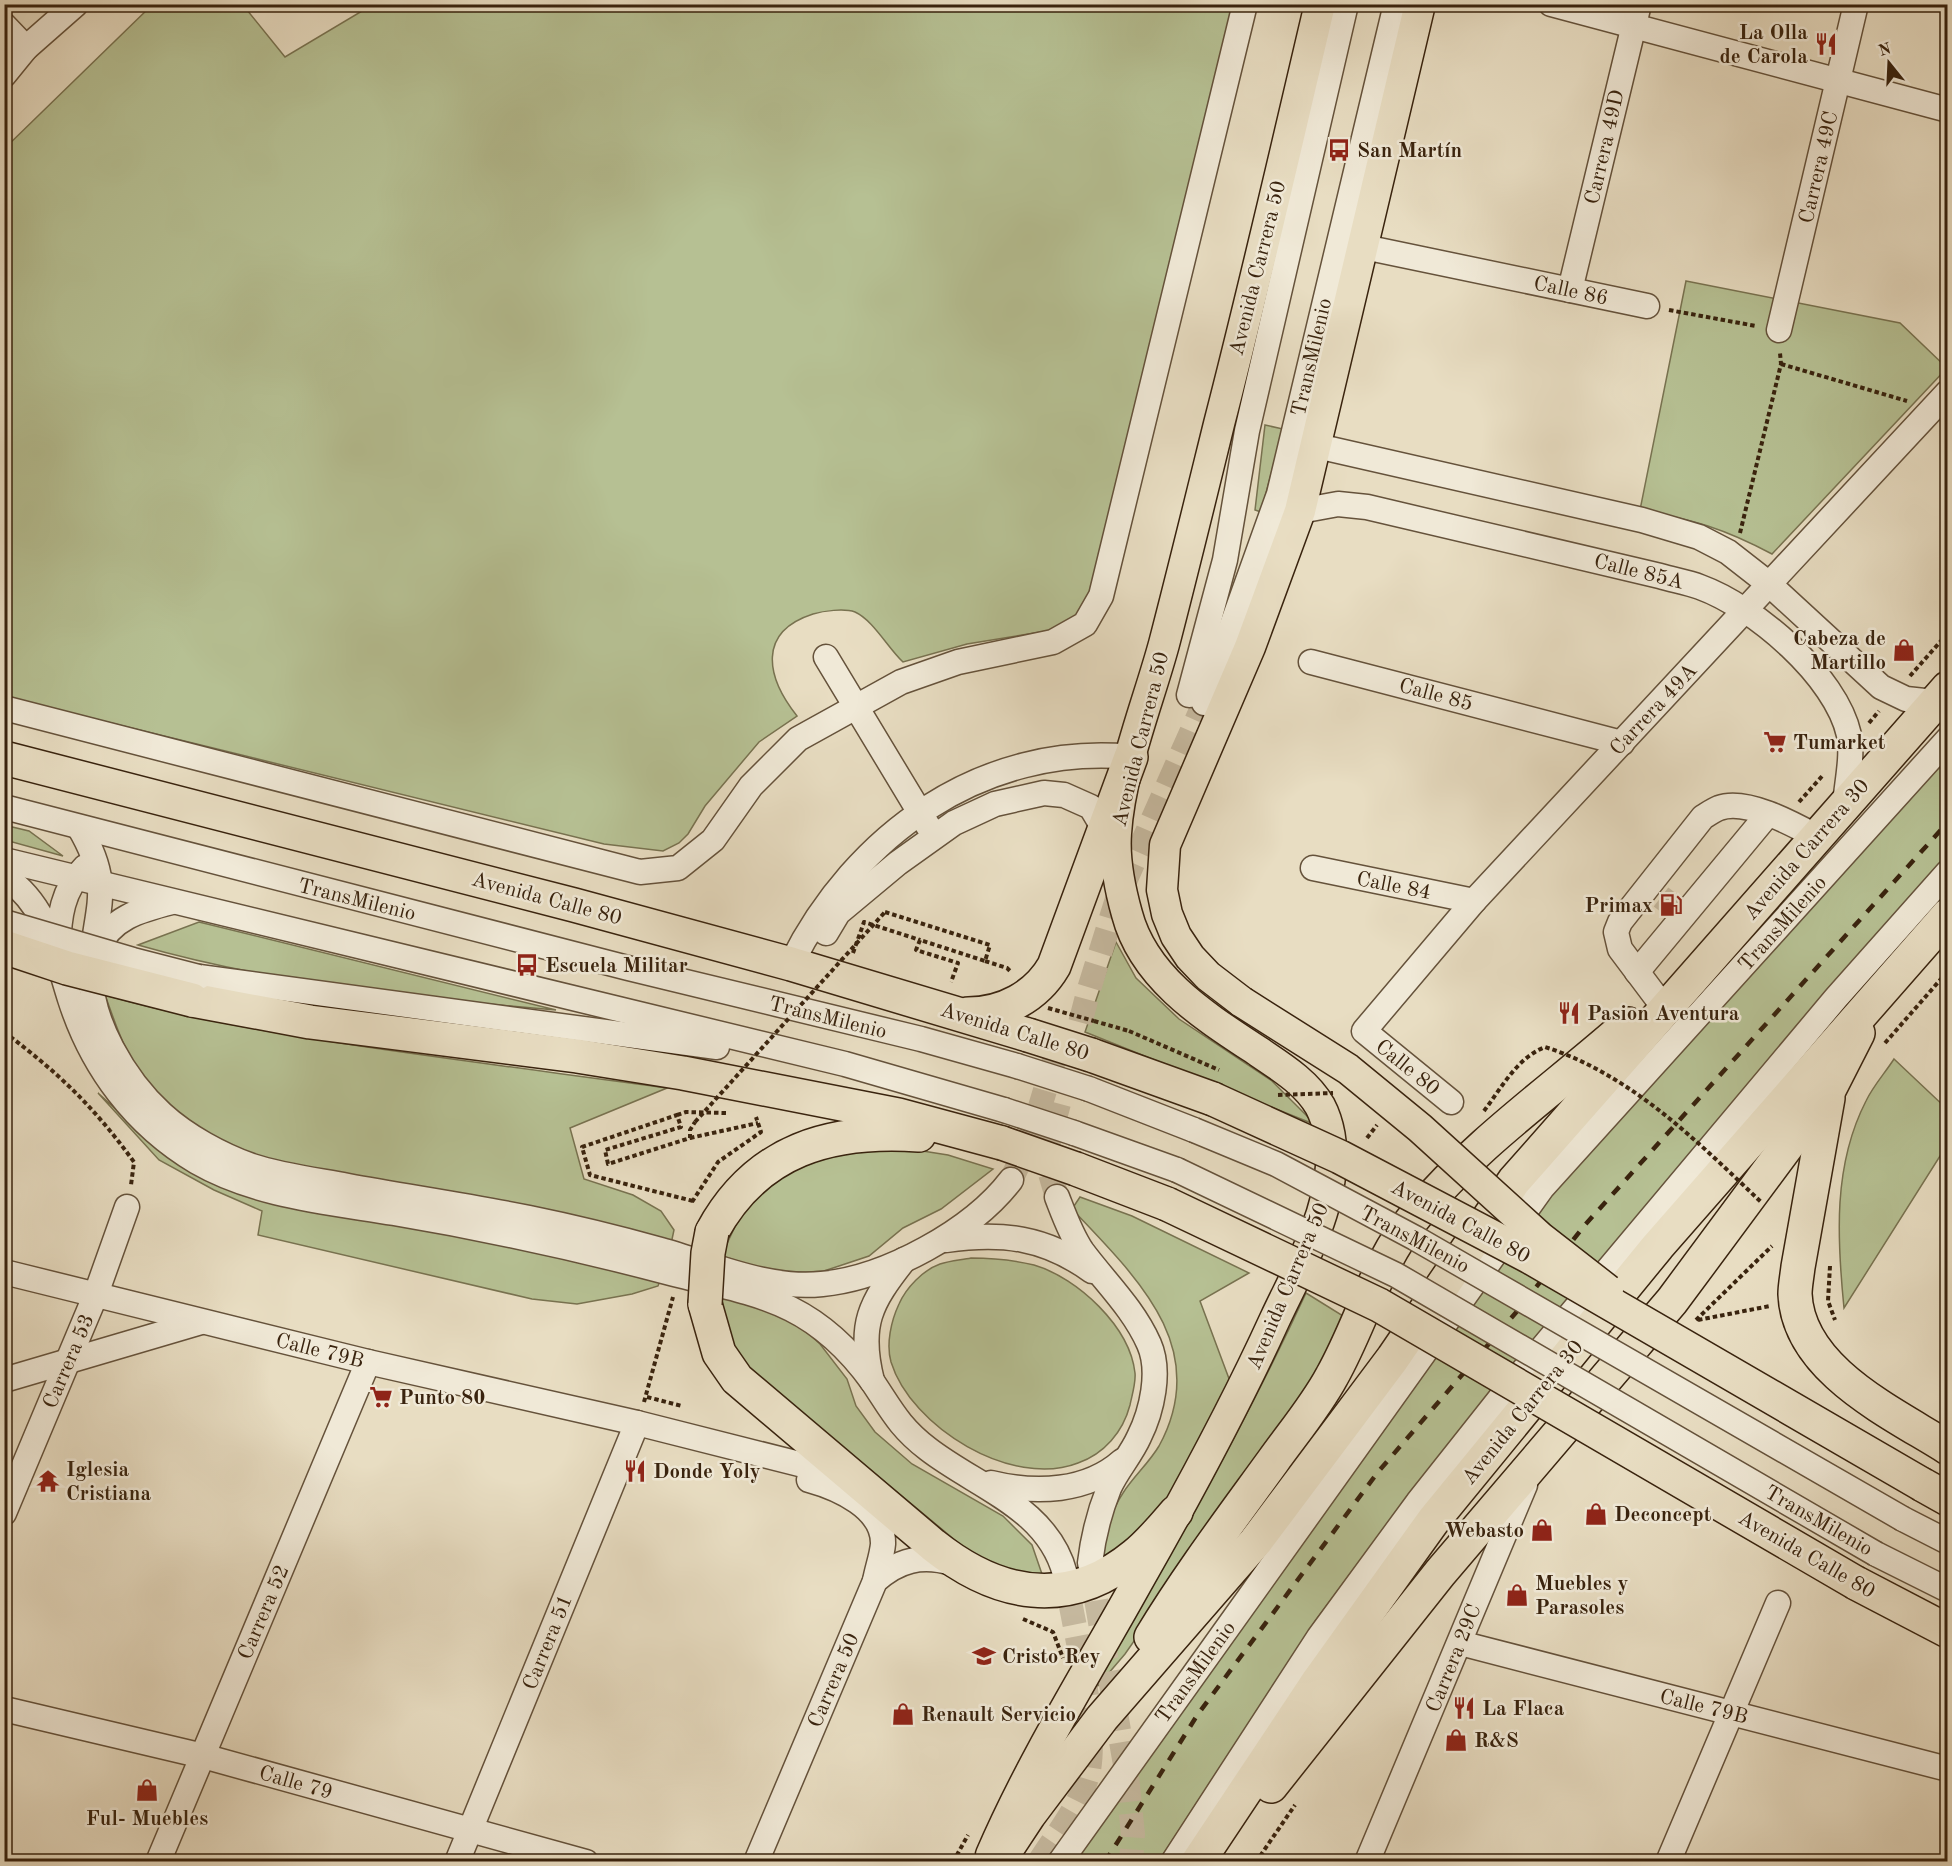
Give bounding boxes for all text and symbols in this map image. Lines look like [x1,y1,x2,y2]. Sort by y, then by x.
place label: La Olla de Carola [1720,23,1808,68]
restaurant icon: La Olla de Carola [1813,31,1839,57]
north arrow [1859,33,1919,93]
text: N [1877,41,1894,60]
street label: Carrera 49D [1582,88,1629,207]
street label: Carrera 49C [1796,109,1843,226]
bus stop icon: San Martín [1326,137,1352,163]
place label: San Martín [1357,141,1462,162]
street label: Avenida Carrera 50 [1227,179,1290,358]
street label: Calle 86 [1531,273,1610,310]
street label: TransMilenio [1289,296,1336,418]
street label: Calle 85A [1592,551,1686,594]
place label: Cabeza de Martillo [1793,629,1886,674]
shop icon: Cabeza de Martillo [1891,637,1917,663]
street label: Avenida Carrera 50 [1110,650,1173,829]
street label: Carrera 49A [1607,660,1702,760]
street label: Calle 85 [1396,676,1475,715]
supermarket icon: Tumarket [1762,729,1788,755]
place label: Tumarket [1793,733,1886,754]
street label: Avenida Carrera 30 [1740,775,1874,925]
street label: Avenida Calle 80 [469,869,624,930]
street label: Calle 84 [1355,869,1433,904]
street label: TransMilenio [1735,872,1831,976]
street label: TransMilenio [296,876,418,925]
fuel station icon: Primax [1658,892,1684,918]
place label: Primax [1585,896,1653,917]
bus stop icon: Escuela Militar [514,952,540,978]
place label: Escuela Militar [545,956,688,977]
street label: TransMilenio [767,994,889,1043]
street label: Avenida Calle 80 [938,1000,1091,1065]
restaurant icon: Pasion Aventura [1556,1000,1582,1026]
place label: Pasion Aventura [1587,1004,1740,1025]
street label: Calle 80 [1371,1036,1443,1100]
street label: Avenida Calle 80 [1387,1177,1533,1268]
street label: Avenida Carrera 50 [1244,1200,1333,1373]
street label: TransMilenio [1356,1203,1472,1278]
street label: Carrera 53 [40,1311,99,1412]
street label: Calle 79B [273,1330,366,1373]
street label: Avenida Carrera 30 [1459,1337,1588,1489]
supermarket icon: Punto 80 [368,1384,394,1410]
place label: Punto 80 [399,1388,485,1409]
restaurant icon: Donde Yoly [622,1458,648,1484]
place label: Iglesia Cristiana [66,1460,151,1505]
place label: Donde Yoly [653,1462,761,1483]
temple icon: Iglesia Cristiana [35,1468,61,1494]
street label: TransMilenio [1761,1482,1876,1561]
shop icon: Deconcept [1583,1501,1609,1527]
place label: Deconcept [1614,1505,1712,1526]
street label: Avenida Calle 80 [1734,1508,1878,1603]
shop icon: Webasto [1529,1517,1555,1543]
place label: Webasto [1444,1521,1524,1542]
street label: Carrera 52 [235,1562,294,1663]
place label: Muebles y Parasoles [1535,1574,1629,1619]
shop icon: Muebles y Parasoles [1504,1582,1530,1608]
street label: Carrera 51 [520,1592,577,1693]
street label: Carrera 29C [1423,1601,1486,1716]
street label: TransMilenio [1152,1618,1240,1728]
street label: Carrera 50 [805,1630,864,1731]
school or university icon: Cristo Rey [971,1643,997,1669]
place label: Cristo Rey [1002,1647,1101,1668]
street label: Calle 79B [1657,1686,1750,1729]
restaurant icon: La Flaca [1451,1695,1477,1721]
place label: La Flaca [1482,1699,1565,1720]
shop icon: Renault Servicio [890,1701,916,1727]
place label: Renault Servicio [921,1705,1076,1726]
shop icon: R&S [1443,1727,1469,1753]
place label: R&S [1474,1731,1519,1752]
street label: Calle 79 [256,1763,335,1804]
shop icon: Ful- Muebles [134,1777,160,1803]
place label: Ful- Muebles [86,1809,208,1830]

